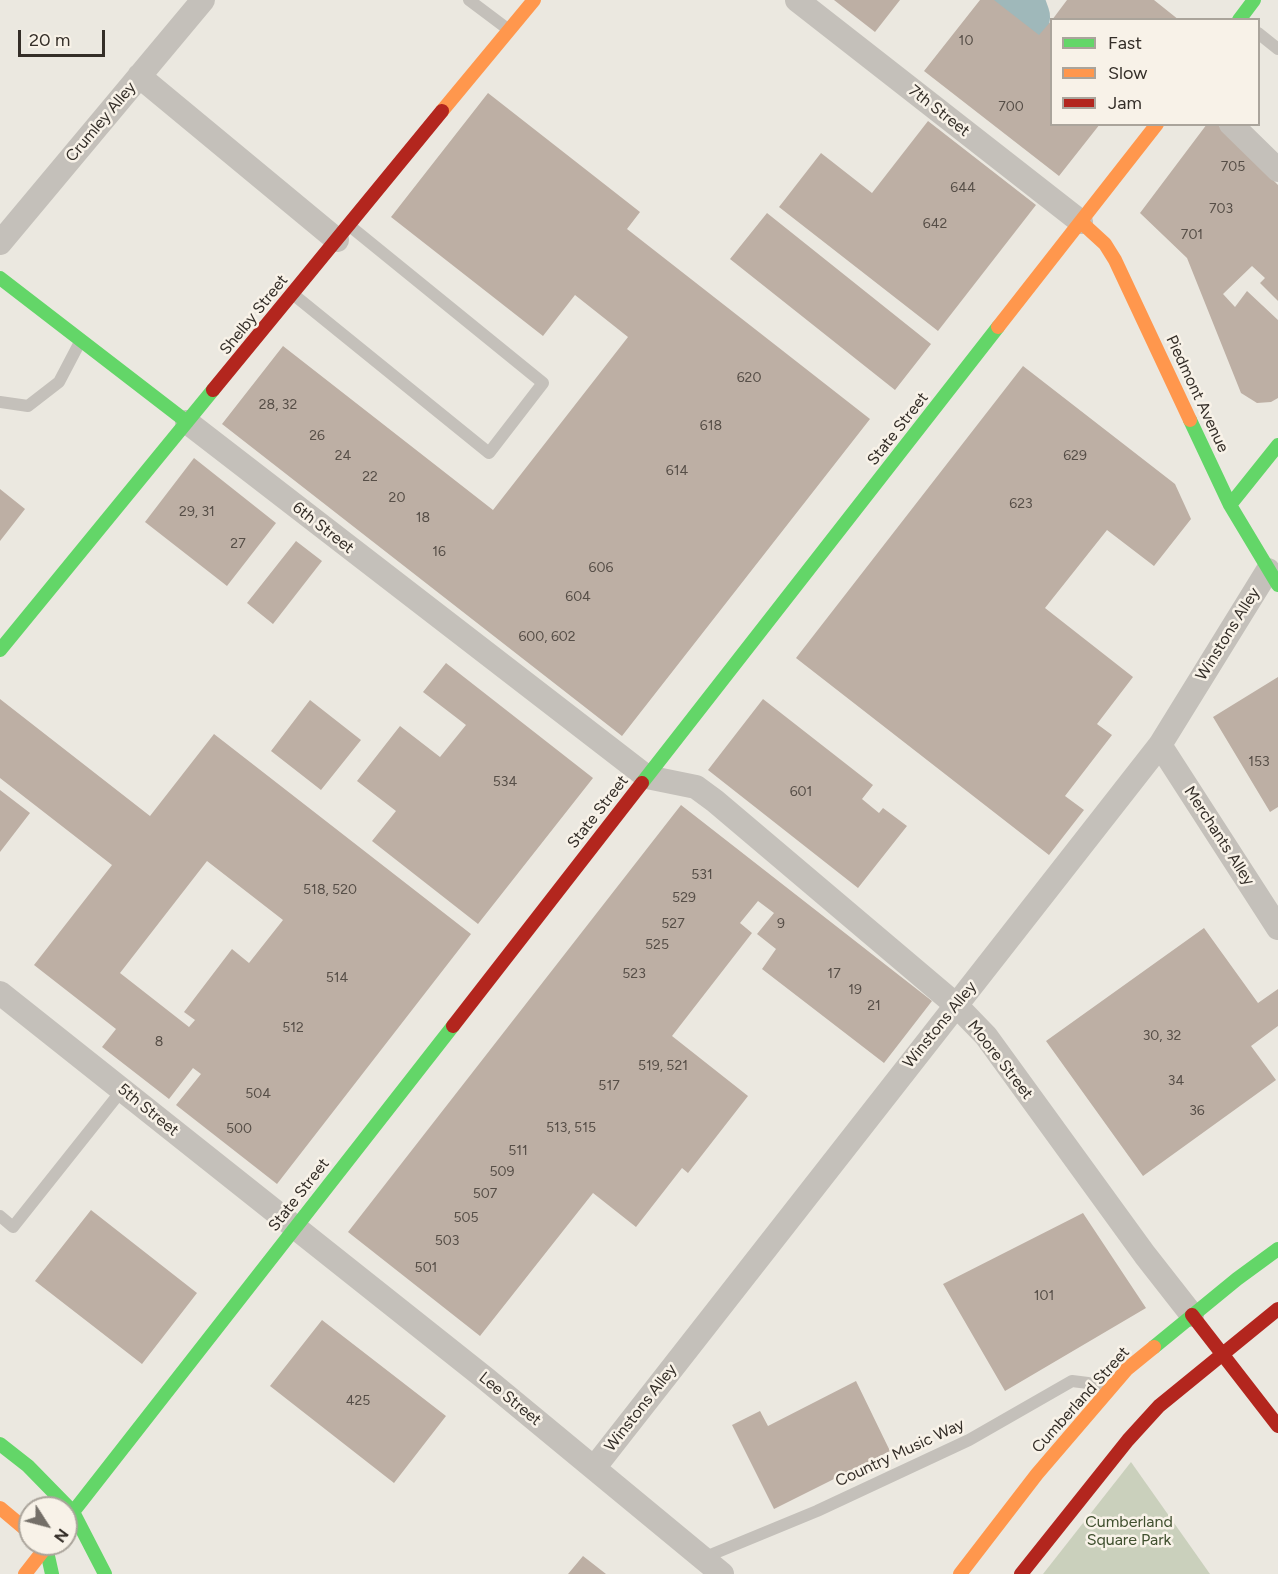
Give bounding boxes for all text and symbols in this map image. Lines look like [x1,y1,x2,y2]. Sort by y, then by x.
scale bar [21,18,108,56]
legend [1050,18,1260,126]
text: 20 m [29,29,70,51]
text: Fast [1108,32,1142,54]
house number: 10 [959,33,973,49]
text: Slow [1108,62,1147,84]
street label: Crumley Alley [62,78,140,166]
street label: 7th Street [905,81,973,141]
text: Jam [1108,92,1142,114]
house number: 700 [998,99,1024,115]
house number: 705 [1221,159,1245,175]
house number: 644 [950,180,976,196]
house number: 703 [1209,201,1233,217]
house number: 642 [923,216,947,232]
house number: 701 [1181,227,1203,243]
street label: Shelby Street [216,271,292,359]
street label: Piedmont Avenue [1161,332,1233,456]
house number: 620 [737,370,761,386]
street label: State Street [864,389,932,469]
house number: 28, 32 [259,397,297,413]
house number: 618 [700,418,722,434]
house number: 26 [309,428,325,444]
house number: 24 [335,448,351,464]
house number: 629 [1063,448,1087,464]
house number: 614 [666,463,688,479]
house number: 22 [362,469,378,485]
house number: 20 [389,490,405,506]
house number: 623 [1009,496,1033,512]
street label: 6th Street [288,498,358,558]
house number: 29, 31 [179,504,215,520]
house number: 18 [416,510,430,526]
house number: 27 [230,536,246,552]
house number: 16 [432,544,446,560]
house number: 606 [589,560,613,576]
street label: Winstons Alley [1192,584,1264,684]
house number: 604 [565,589,591,605]
house number: 600, 602 [518,629,576,645]
house number: 153 [1248,754,1270,770]
street label: State Street [564,772,632,852]
house number: 534 [493,774,517,790]
street label: Merchants Alley [1180,783,1258,889]
house number: 601 [790,784,812,800]
house number: 531 [691,867,713,883]
house number: 518, 520 [303,882,357,898]
house number: 529 [672,890,696,906]
house number: 527 [661,916,685,932]
house number: 9 [777,916,785,932]
house number: 525 [645,937,669,953]
house number: 523 [622,966,646,982]
house number: 17 [827,966,841,982]
house number: 514 [326,970,348,986]
street label: Winstons Alley [899,978,981,1072]
house number: 19 [848,982,862,998]
house number: 21 [867,998,881,1014]
street label: Moore Street [963,1017,1037,1103]
house number: 512 [282,1020,304,1036]
house number: 30, 32 [1143,1028,1181,1044]
house number: 8 [155,1034,163,1050]
house number: 519, 521 [638,1058,688,1074]
house number: 34 [1168,1073,1184,1089]
house number: 517 [598,1078,620,1094]
street label: 5th Street [114,1080,182,1140]
house number: 504 [245,1086,271,1102]
house number: 36 [1189,1103,1205,1119]
house number: 513, 515 [546,1120,596,1136]
house number: 500 [226,1121,252,1137]
house number: 511 [508,1143,528,1159]
street label: State Street [265,1155,333,1235]
house number: 509 [490,1164,514,1180]
house number: 507 [473,1186,497,1202]
house number: 505 [453,1210,479,1226]
house number: 503 [435,1233,459,1249]
house number: 501 [415,1260,437,1276]
house number: 101 [1034,1288,1054,1304]
street label: Cumberland Street [1028,1343,1134,1457]
street label: Winstons Alley [601,1360,681,1456]
street label: Lee Street [475,1368,545,1430]
house number: 425 [346,1393,370,1409]
street label: Country Music Way [833,1415,967,1491]
north arrow [18,1496,78,1556]
park label: Cumberland Square Park [1085,1512,1173,1550]
text: N [50,1525,73,1546]

